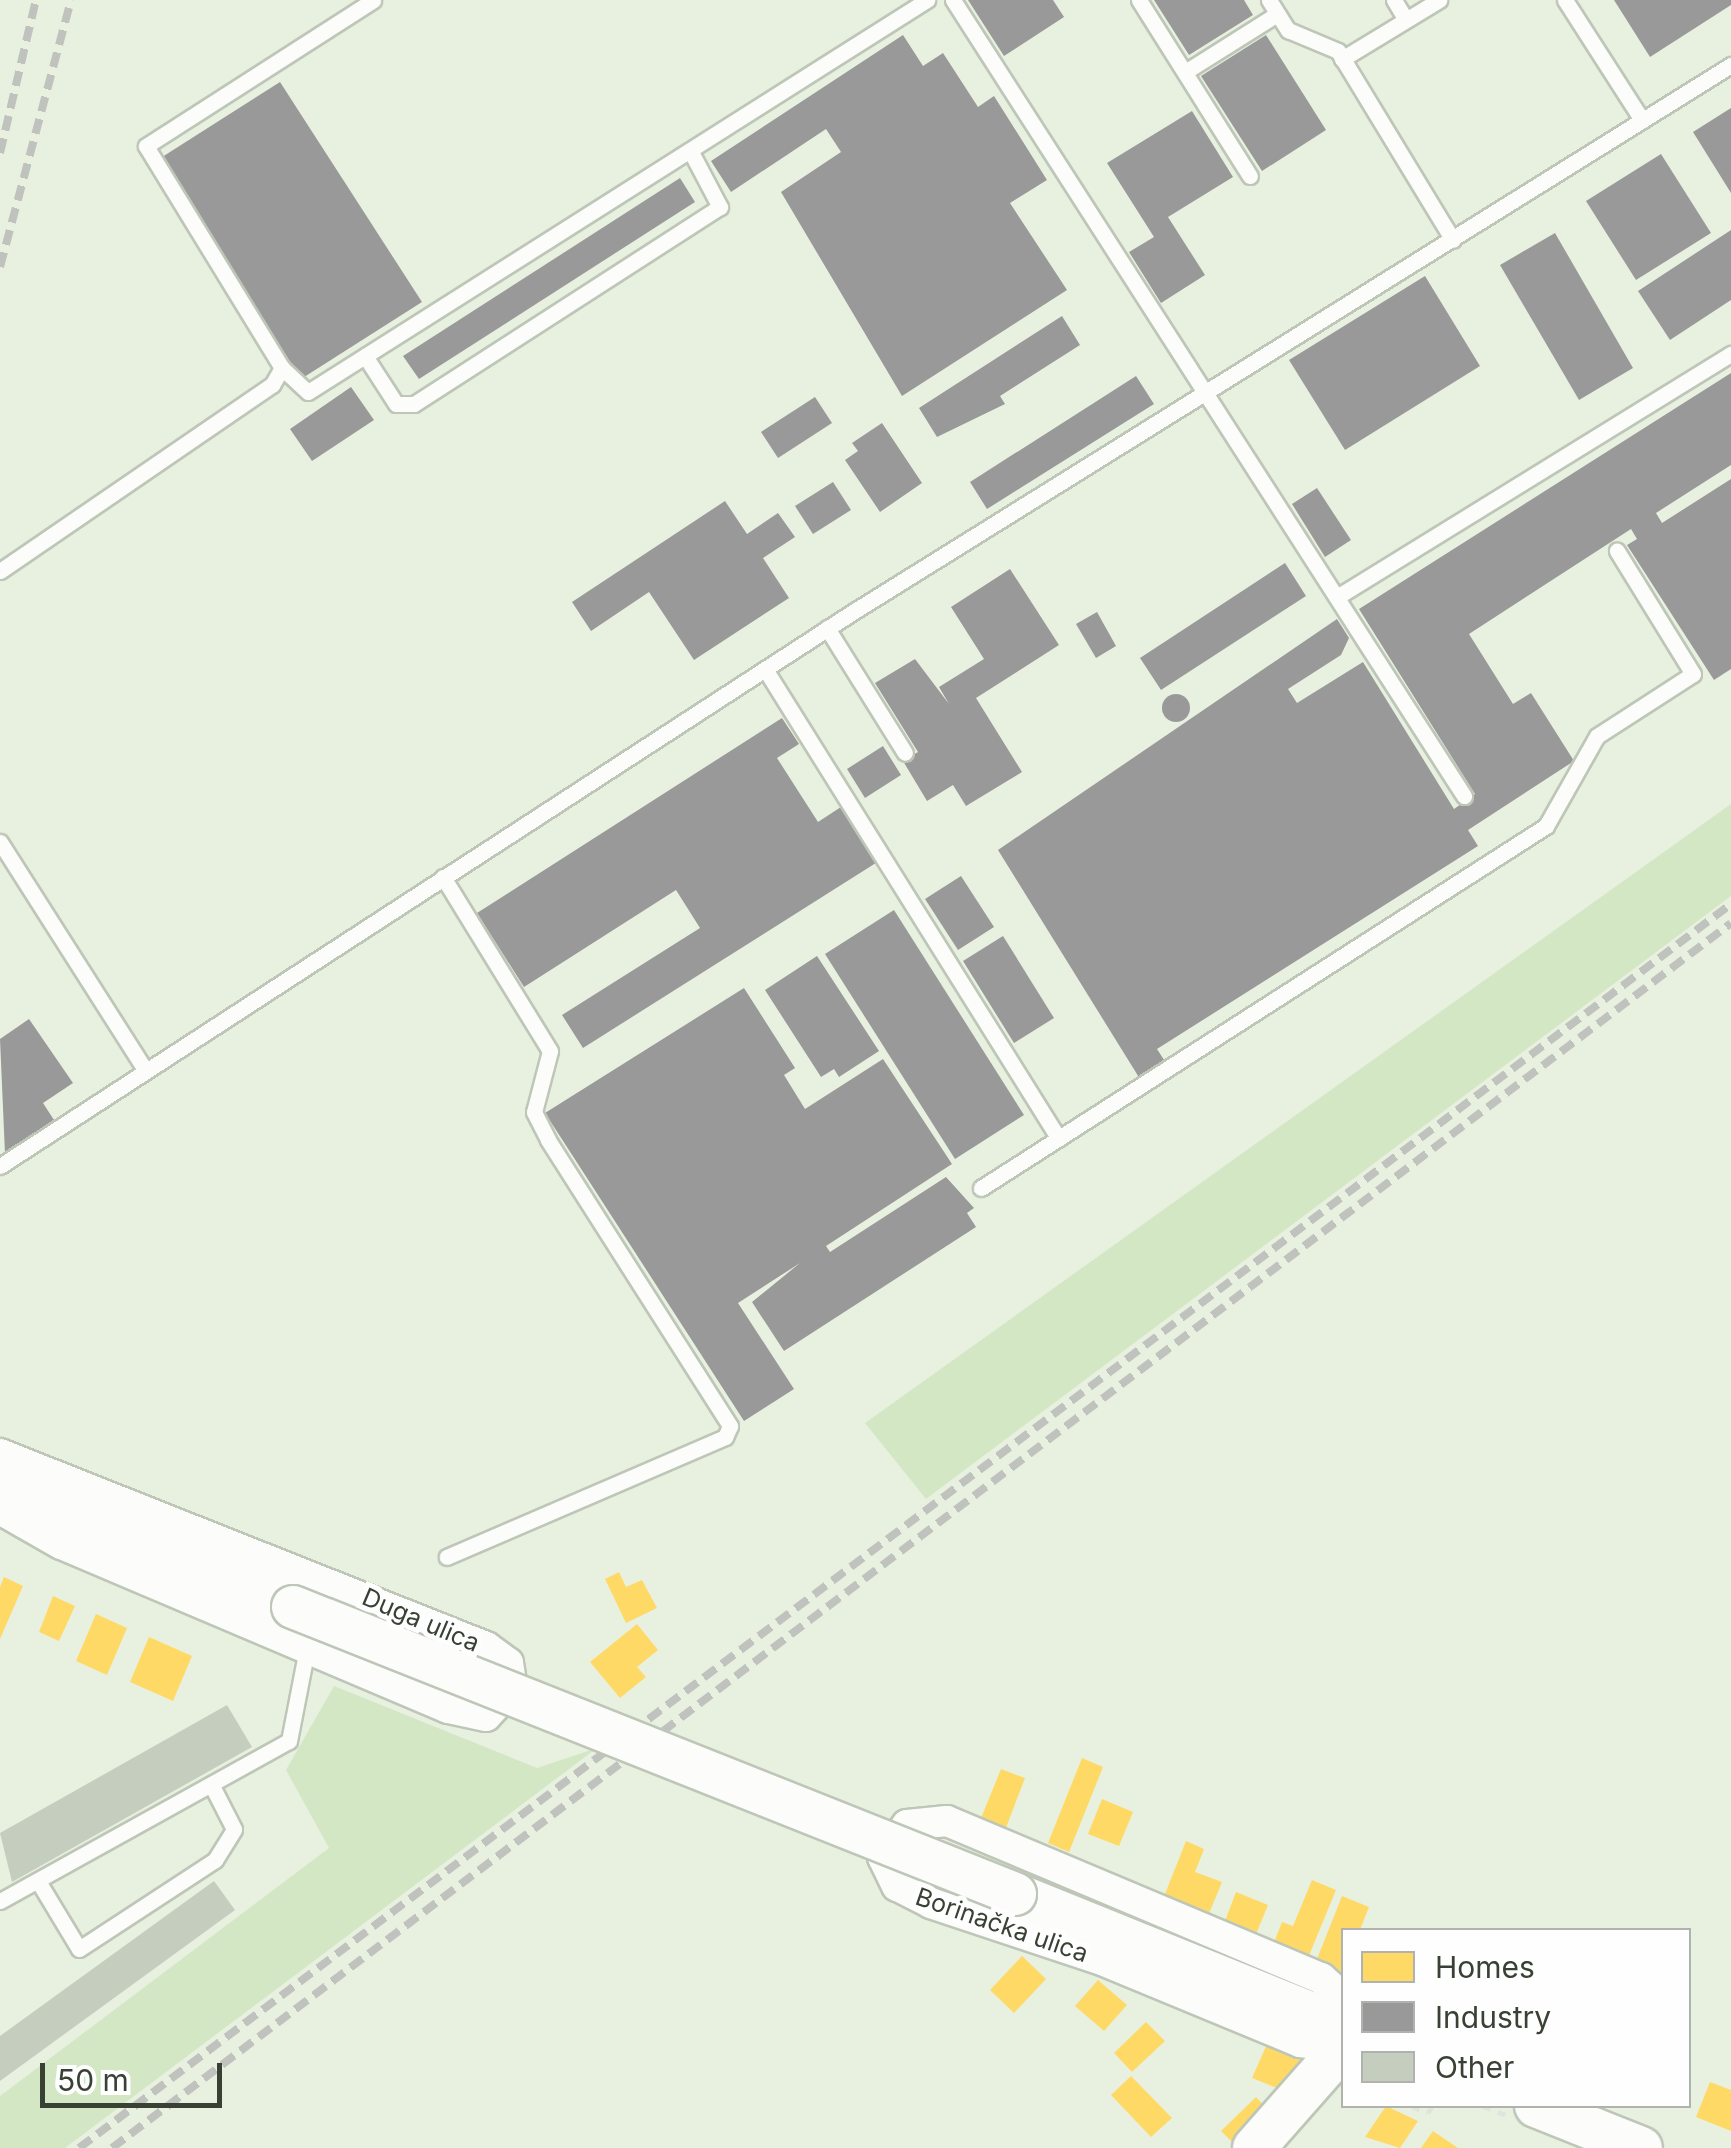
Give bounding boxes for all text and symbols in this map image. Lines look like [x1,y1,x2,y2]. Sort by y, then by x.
street label: Duga ulica [358,1582,484,1658]
street label: Borinačka ulica [912,1881,1092,1969]
legend [1341,1928,1691,2108]
text: Homes [1435,1949,1535,1985]
text: Industry [1435,1999,1551,2035]
scale bar [45,2043,228,2105]
text: Other [1435,2049,1514,2085]
text: 50 m [57,2062,129,2098]

